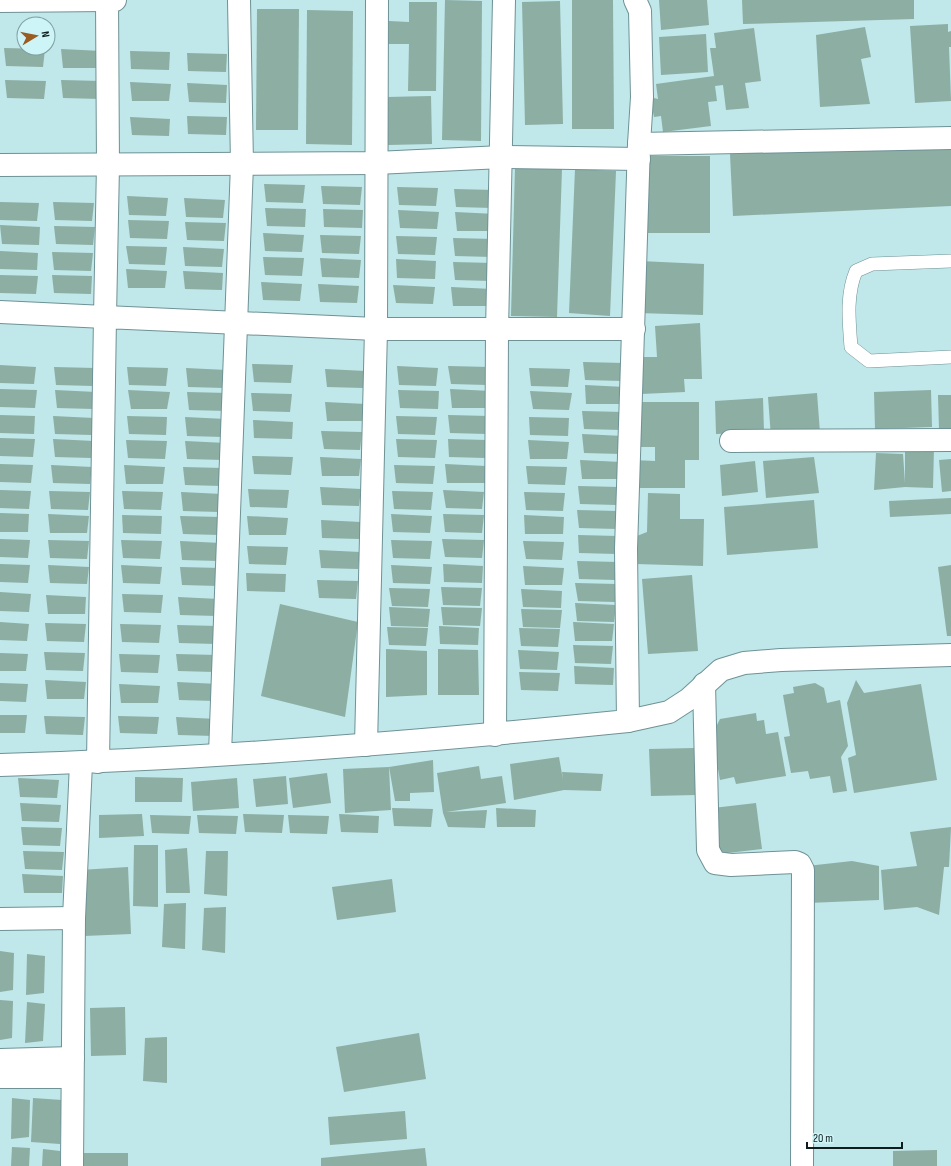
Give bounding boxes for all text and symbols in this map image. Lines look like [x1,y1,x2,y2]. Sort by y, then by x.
north arrow [16,16,56,56]
text: N [38,30,52,38]
scale bar [807,1124,902,1150]
text: 20 m [813,1131,833,1146]

